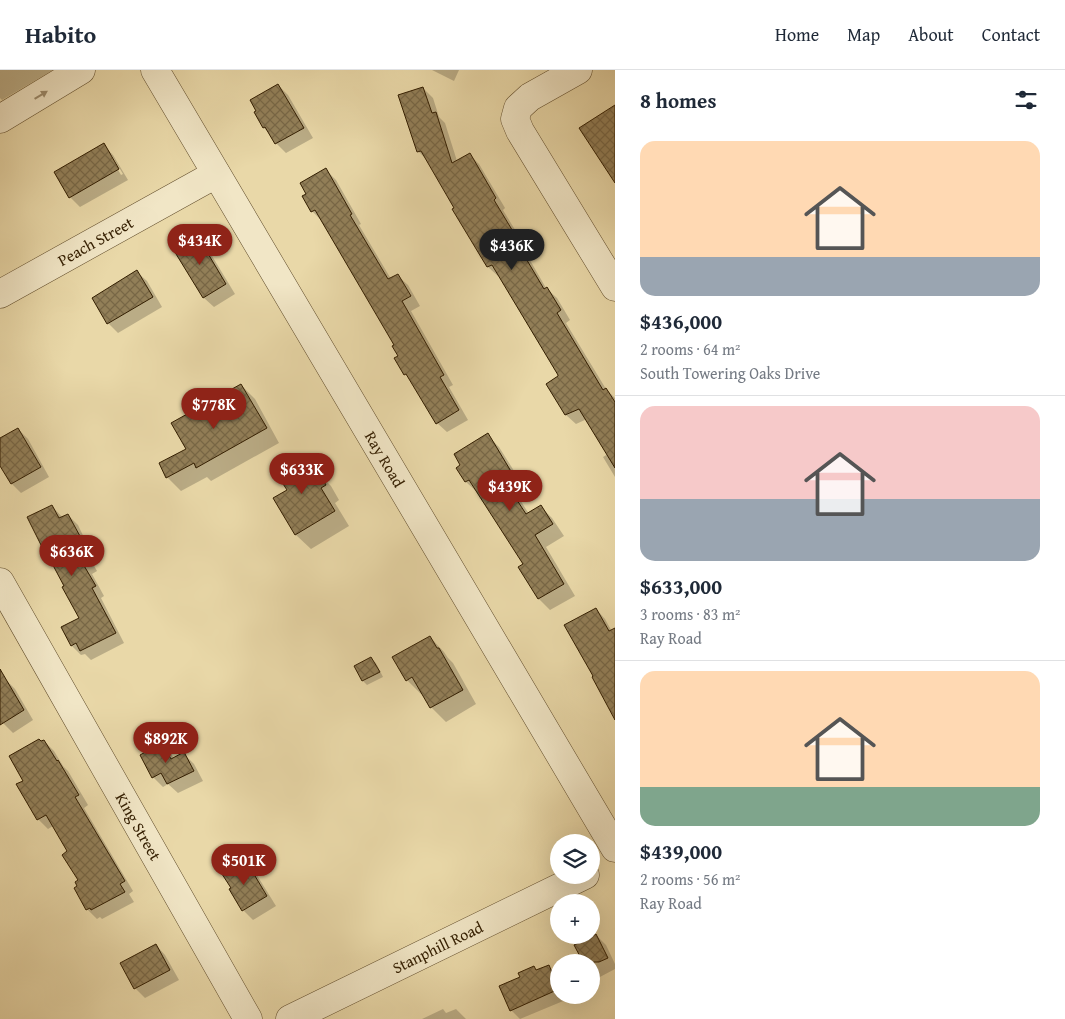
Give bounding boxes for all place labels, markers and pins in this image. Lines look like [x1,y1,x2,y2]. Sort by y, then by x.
pin: $434K [165,224,235,266]
pin: $436K [477,228,547,271]
pin: $778K [179,388,249,430]
pin: $633K [267,452,337,495]
pin: $439K [475,470,545,512]
pin: $636K [37,534,107,577]
pin: $892K [131,722,201,764]
pin: $501K [209,844,279,886]

